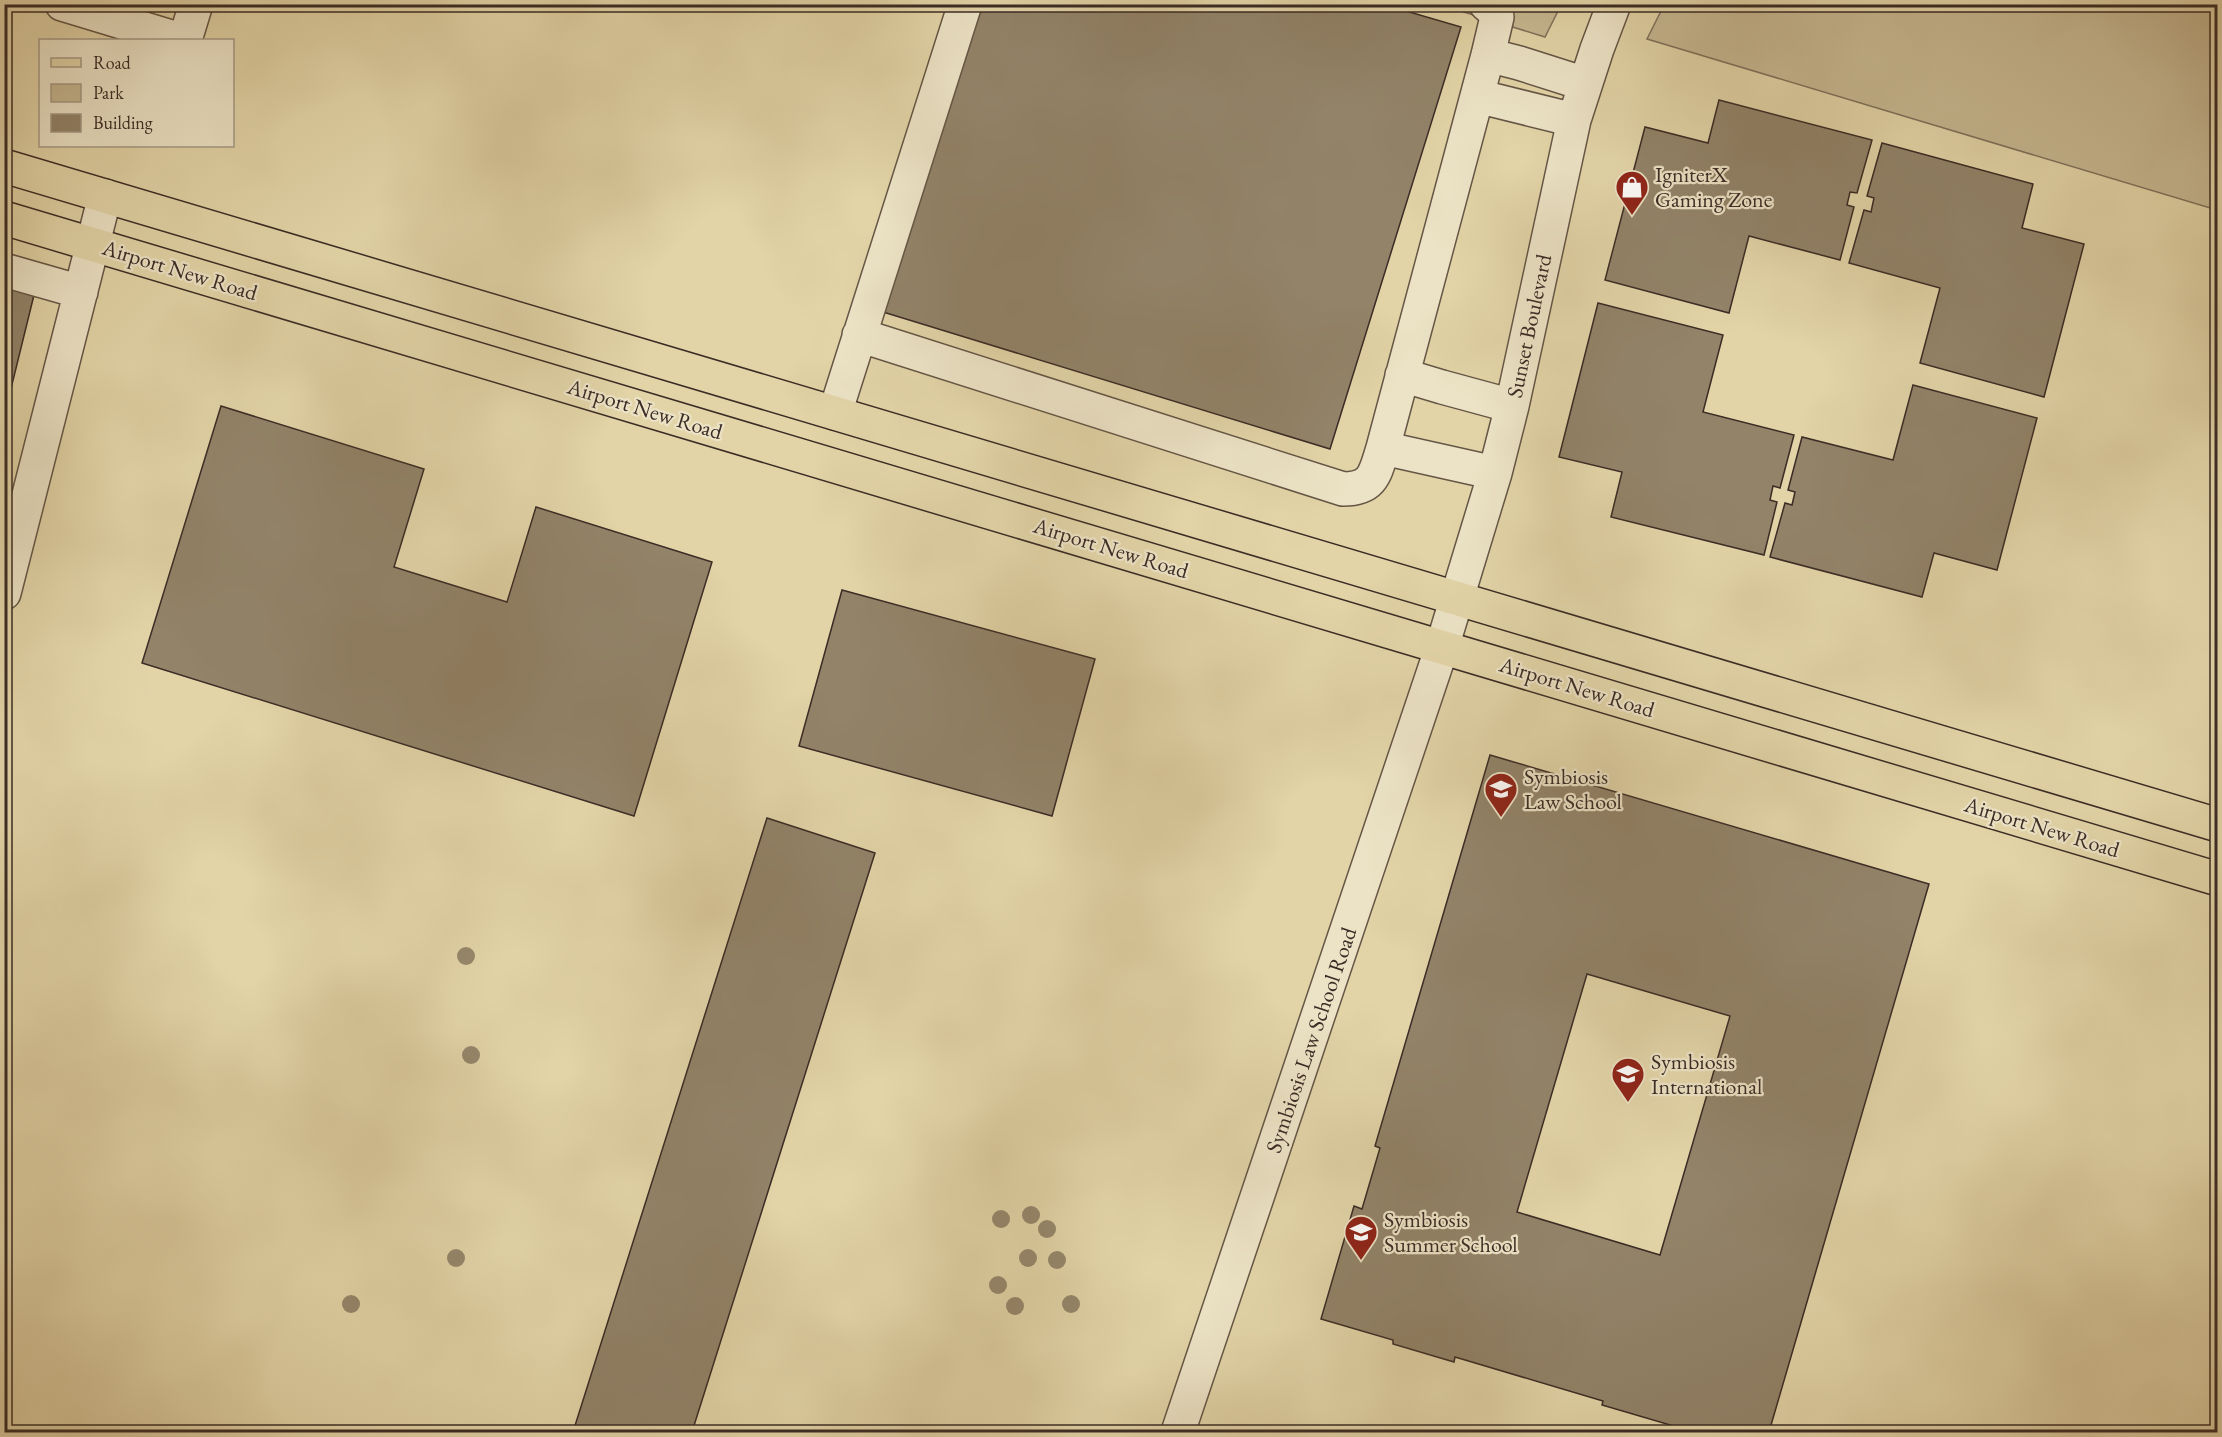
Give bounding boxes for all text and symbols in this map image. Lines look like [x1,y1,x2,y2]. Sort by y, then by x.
legend [39,39,234,147]
text: Road [93,51,132,74]
text: Park [93,81,124,104]
text: Building [93,111,153,134]
place label: IgniterX Gaming Zone [1655,160,1773,214]
shop icon: IgniterX Gaming Zone [1614,169,1650,216]
street label: Airport New Road [98,232,262,308]
street label: Sunset Boulevard [1500,251,1559,401]
street label: Airport New Road [563,371,727,447]
street label: Airport New Road [1029,510,1193,586]
street label: Airport New Road [1495,649,1659,725]
place label: Symbiosis Law School [1524,762,1622,816]
school or university icon: Symbiosis Law School [1483,771,1519,818]
street label: Airport New Road [1960,789,2124,865]
street label: Symbiosis Law School Road [1259,922,1364,1157]
place label: Symbiosis International [1651,1047,1762,1101]
school or university icon: Symbiosis International [1610,1056,1646,1103]
place label: Symbiosis Summer School [1384,1205,1518,1259]
school or university icon: Symbiosis Summer School [1343,1214,1379,1261]

